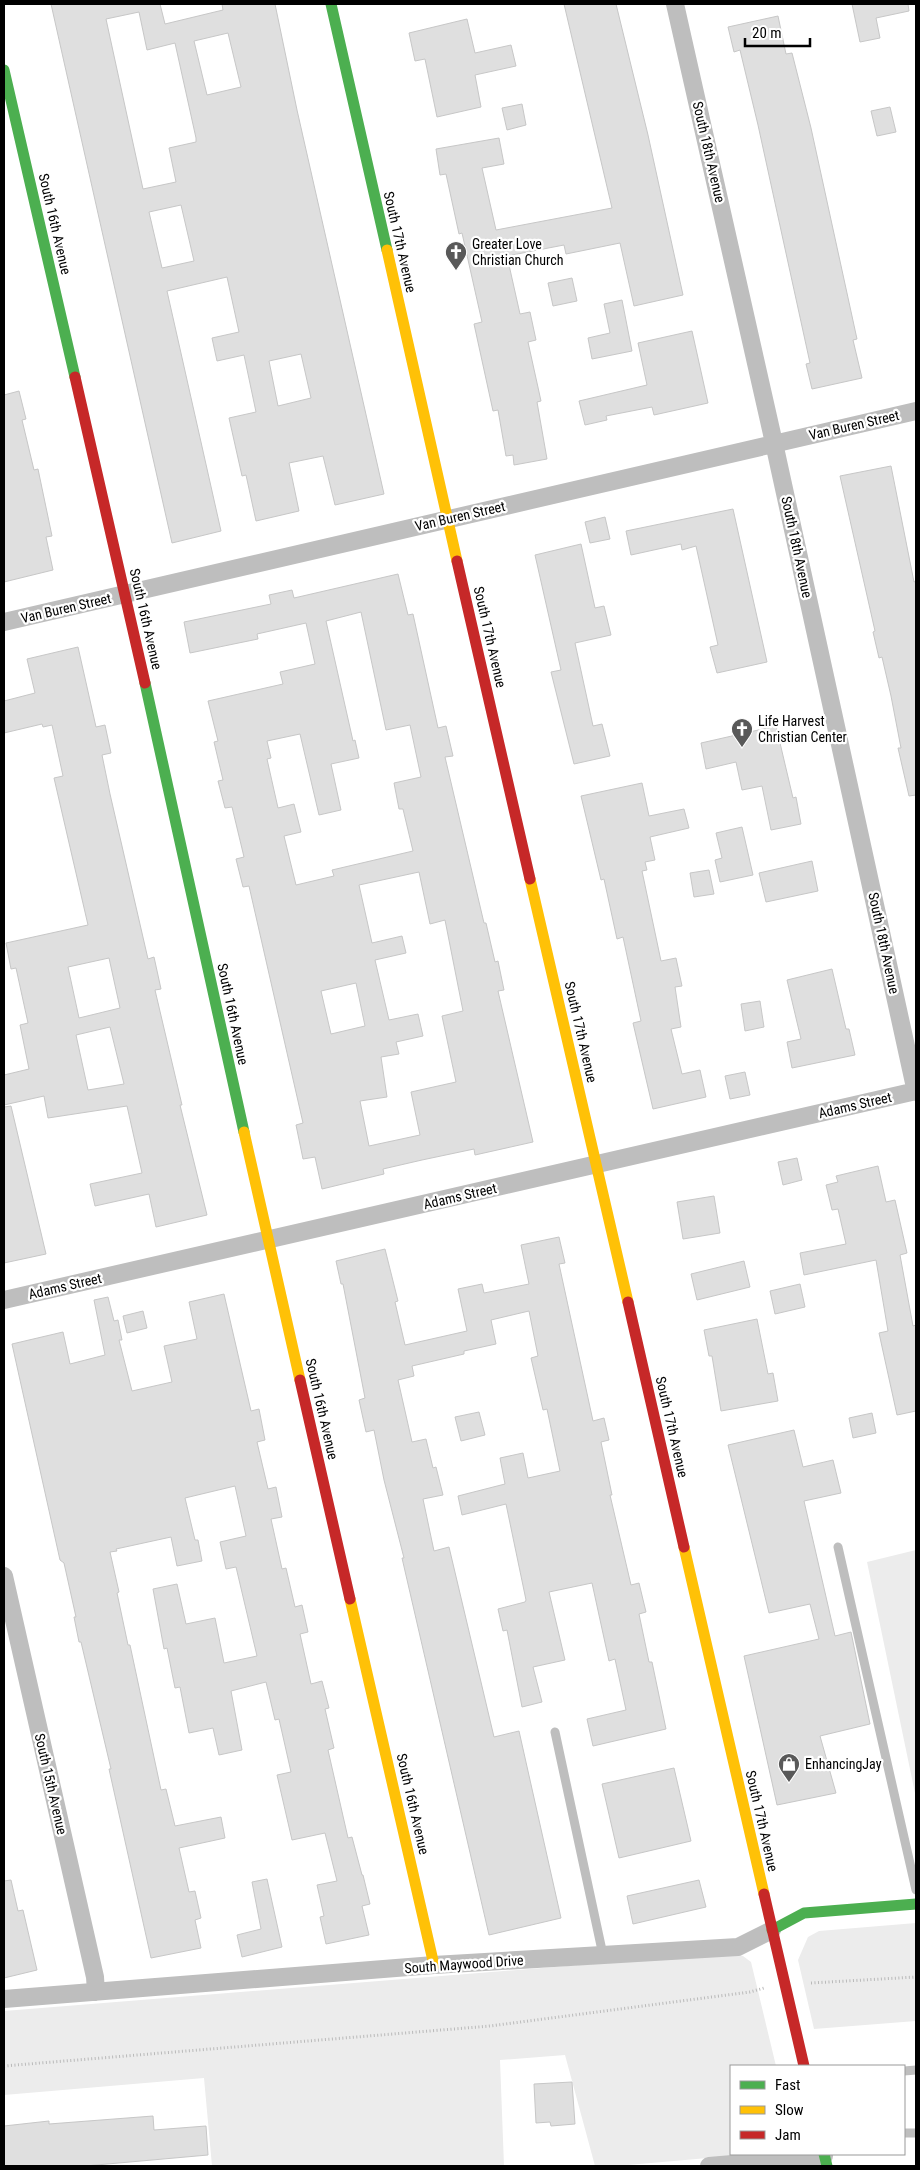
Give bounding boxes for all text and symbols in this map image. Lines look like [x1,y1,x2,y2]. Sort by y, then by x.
scale bar [745,15,810,47]
text: 20 m [752,24,782,42]
street label: South 18th Avenue [690,100,729,205]
street label: South 16th Avenue [36,172,75,277]
street label: South 17th Avenue [381,190,420,295]
place label: Greater Love Christian Church [472,236,563,268]
church icon: Greater Love Christian Church [444,240,468,271]
street label: Van Buren Street [807,407,901,443]
street label: South 18th Avenue [778,495,816,600]
street label: Van Buren Street [413,498,507,534]
street label: South 16th Avenue [127,567,166,672]
street label: South 17th Avenue [471,585,510,690]
street label: Van Buren Street [19,590,113,626]
place label: Life Harvest Christian Center [758,713,847,745]
church icon: Life Harvest Christian Center [730,717,754,748]
street label: South 18th Avenue [865,891,903,996]
street label: South 16th Avenue [214,962,252,1067]
street label: South 17th Avenue [562,980,601,1085]
street label: Adams Street [817,1089,893,1121]
street label: Adams Street [422,1180,498,1212]
street label: Adams Street [27,1270,103,1302]
street label: South 16th Avenue [303,1357,342,1462]
street label: South 17th Avenue [653,1375,692,1480]
street label: South 15th Avenue [32,1732,71,1837]
street label: South 16th Avenue [394,1752,433,1857]
shop icon: EnhancingJay [777,1752,801,1783]
place label: EnhancingJay [805,1756,882,1772]
street label: South 17th Avenue [743,1769,782,1874]
street label: South Maywood Drive [404,1952,525,1976]
legend [730,2065,905,2155]
text: Fast [775,2076,800,2094]
text: Slow [775,2101,804,2119]
text: Jam [775,2126,801,2144]

